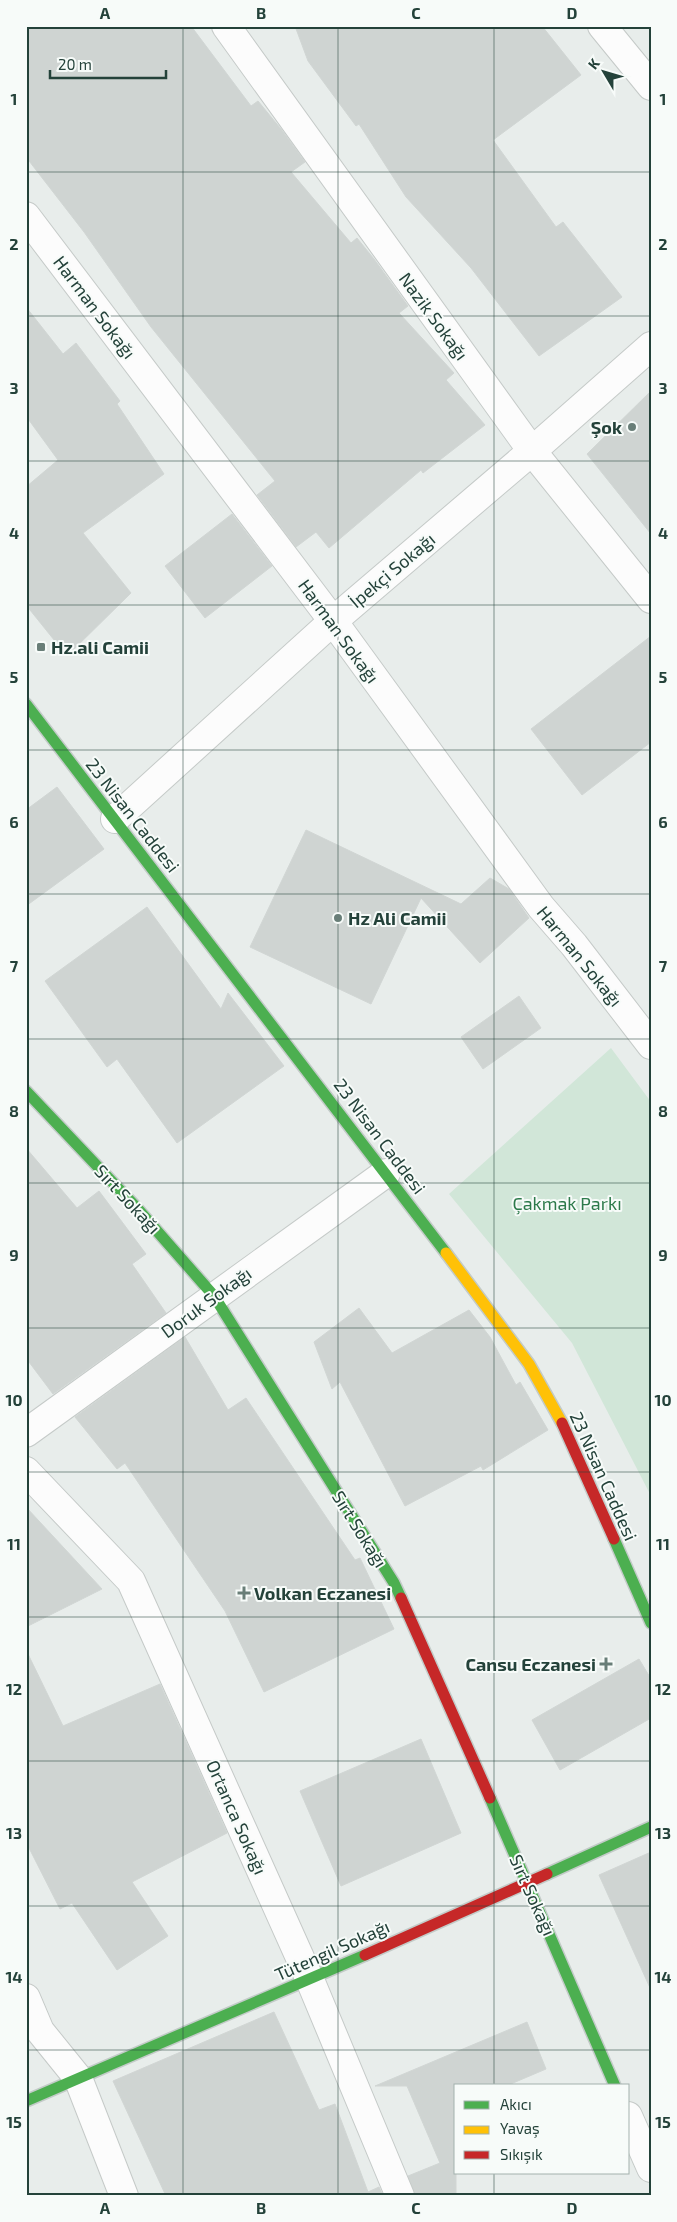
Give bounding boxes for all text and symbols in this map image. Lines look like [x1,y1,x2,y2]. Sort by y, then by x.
text: A [100,3,111,22]
text: B [256,3,266,22]
text: C [411,3,421,22]
text: D [567,3,578,22]
scale bar [50,48,166,80]
north arrow [580,48,630,98]
text: 20 m [58,55,92,73]
text: K [584,55,603,72]
text: 1 [11,89,17,108]
text: 1 [660,89,666,108]
text: 2 [9,234,19,253]
text: 2 [658,234,668,253]
street label: Harman Sokağı [49,251,141,363]
street label: Nazik Sokağı [395,268,473,364]
text: 3 [9,378,19,397]
text: 3 [658,378,668,397]
place label: Şok [591,416,622,439]
marker: Şok [626,421,638,433]
text: 4 [9,523,19,542]
text: 4 [658,523,668,542]
street label: İpekçi Sokağı [345,528,440,613]
street label: Harman Sokağı [294,575,384,687]
place label: Hz.ali Camii [51,636,149,658]
marker: Hz.ali Camii [35,641,47,653]
text: 5 [10,667,19,686]
text: 5 [659,667,668,686]
street label: 23 Nisan Caddesi [82,754,184,876]
text: 6 [9,812,19,831]
text: 6 [658,812,668,831]
street label: Harman Sokağı [533,901,627,1011]
place label: Hz Ali Camii [348,907,447,929]
marker: Hz Ali Camii [332,912,344,924]
text: 7 [10,956,19,975]
text: 7 [659,956,668,975]
street label: 23 Nisan Caddesi [329,1074,431,1198]
text: 8 [9,1101,19,1120]
text: 8 [658,1101,668,1120]
street label: Sırt Sokağı [90,1160,166,1238]
park label: Çakmak Parkı [512,1192,622,1215]
text: 9 [9,1245,19,1264]
text: 9 [658,1245,668,1264]
street label: Doruk Sokağı [156,1262,256,1342]
text: 10 [5,1390,23,1409]
text: 10 [654,1390,672,1409]
street label: 23 Nisan Caddesi [566,1408,642,1544]
street label: Sırt Sokağı [328,1486,392,1572]
text: 11 [7,1534,21,1553]
text: 11 [656,1534,670,1553]
place label: Volkan Eczanesi [254,1582,391,1604]
marker: Volkan Eczanesi [238,1587,250,1599]
place label: Cansu Eczanesi [465,1653,596,1675]
marker: Cansu Eczanesi [600,1658,612,1670]
text: 12 [6,1679,22,1698]
text: 12 [655,1679,671,1698]
street label: Ortanca Sokağı [202,1756,272,1878]
text: 13 [6,1823,22,1842]
text: 13 [655,1823,671,1842]
street label: Sırt Sokağı [505,1851,561,1939]
street label: Tütengil Sokağı [271,1915,393,1985]
text: 14 [5,1967,23,1986]
text: 14 [654,1967,672,1986]
legend [454,2084,630,2174]
text: Akıcı [500,2095,532,2113]
text: 15 [6,2112,22,2131]
text: 15 [655,2112,671,2131]
text: Yavaş [500,2119,540,2138]
text: Sıkışık [500,2145,543,2164]
text: A [100,2198,111,2217]
text: B [256,2198,266,2217]
text: C [411,2198,421,2217]
text: D [567,2198,578,2217]

